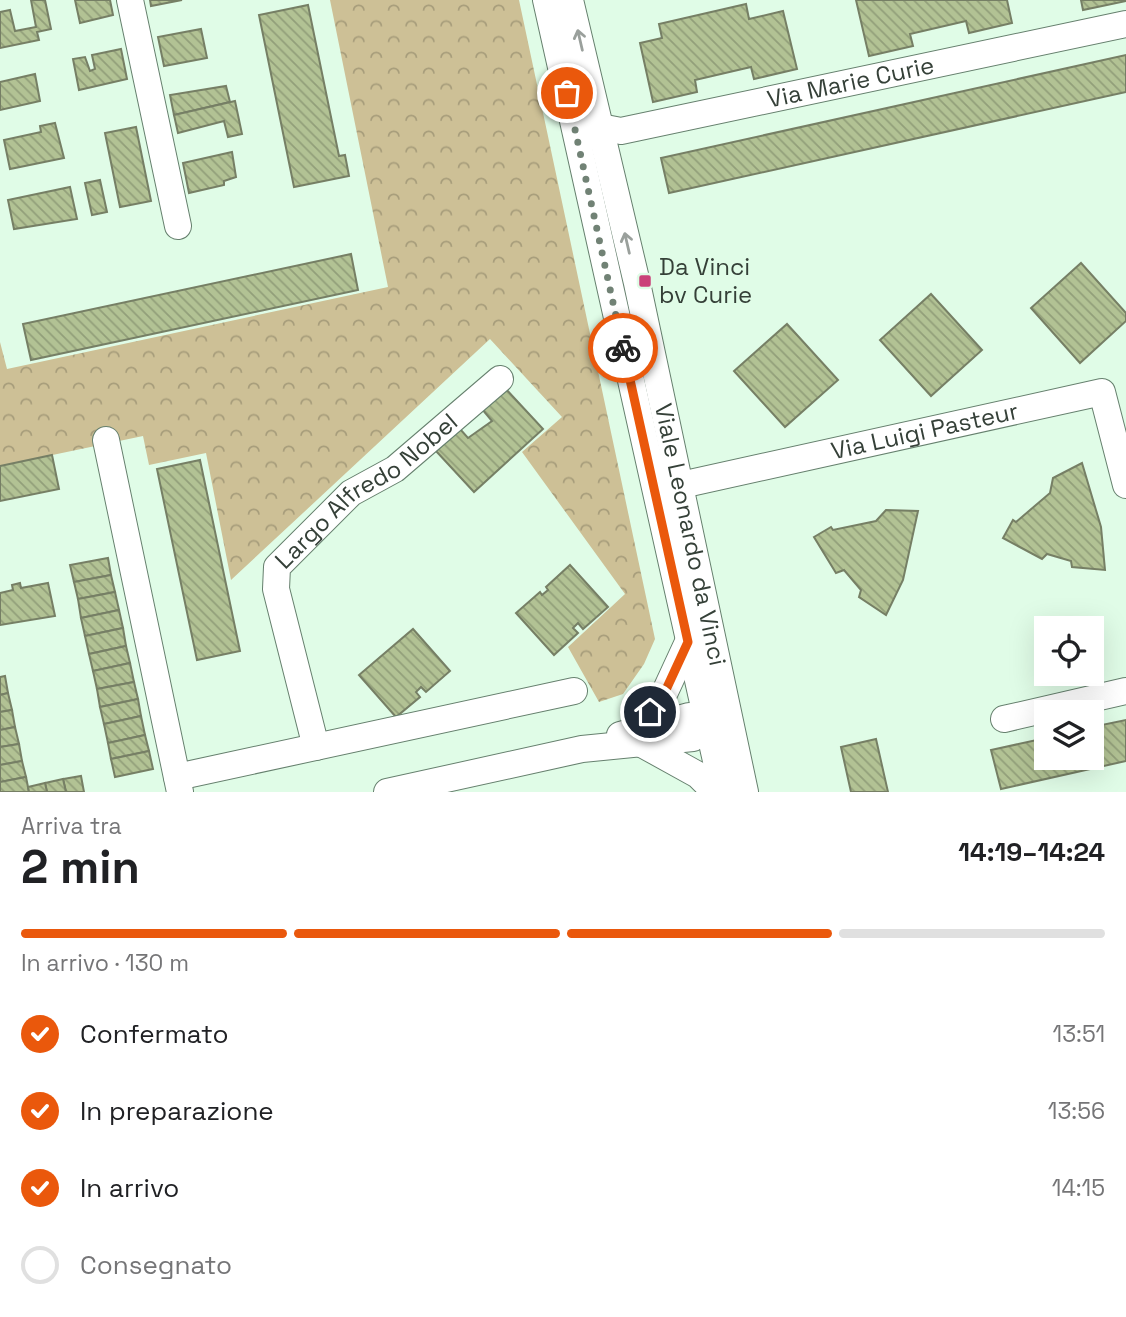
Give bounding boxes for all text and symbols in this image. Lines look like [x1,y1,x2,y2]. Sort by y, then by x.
one-way arrow [572,29,586,52]
street label: Via Marie Curie [764,49,937,115]
pin [537,63,597,123]
icon: bag [548,74,586,112]
one-way arrow [620,232,633,255]
place label: Da Vinci bv Curie [659,251,752,310]
marker: Da Vinci bv Curie [637,273,653,289]
courier [588,313,658,383]
icon: bike [604,329,642,367]
street label: Via Luigi Pasteur [828,395,1021,466]
street label: Viale Leonardo da Vinci [648,400,734,668]
street label: Largo Alfredo Nobel [268,406,464,575]
map controls [1034,616,1104,770]
button: locate [1034,616,1104,686]
pin [620,682,680,742]
icon: home [631,693,669,731]
button: layers [1034,700,1104,770]
text: Arriva tra [21,811,122,841]
text: 14:19–14:24 [958,835,1105,869]
text: 2 min [21,838,140,896]
text: In arrivo · 130 m [21,948,189,978]
icon: check [21,1015,59,1053]
text: Confermato [80,1017,228,1051]
text: 13:51 [1053,1019,1105,1049]
icon: check [21,1092,59,1130]
text: In preparazione [80,1094,274,1128]
text: 13:56 [1048,1096,1105,1126]
icon: check [21,1169,59,1207]
text: In arrivo [80,1171,179,1205]
text: 14:15 [1052,1173,1105,1203]
text: Consegnato [80,1248,232,1282]

